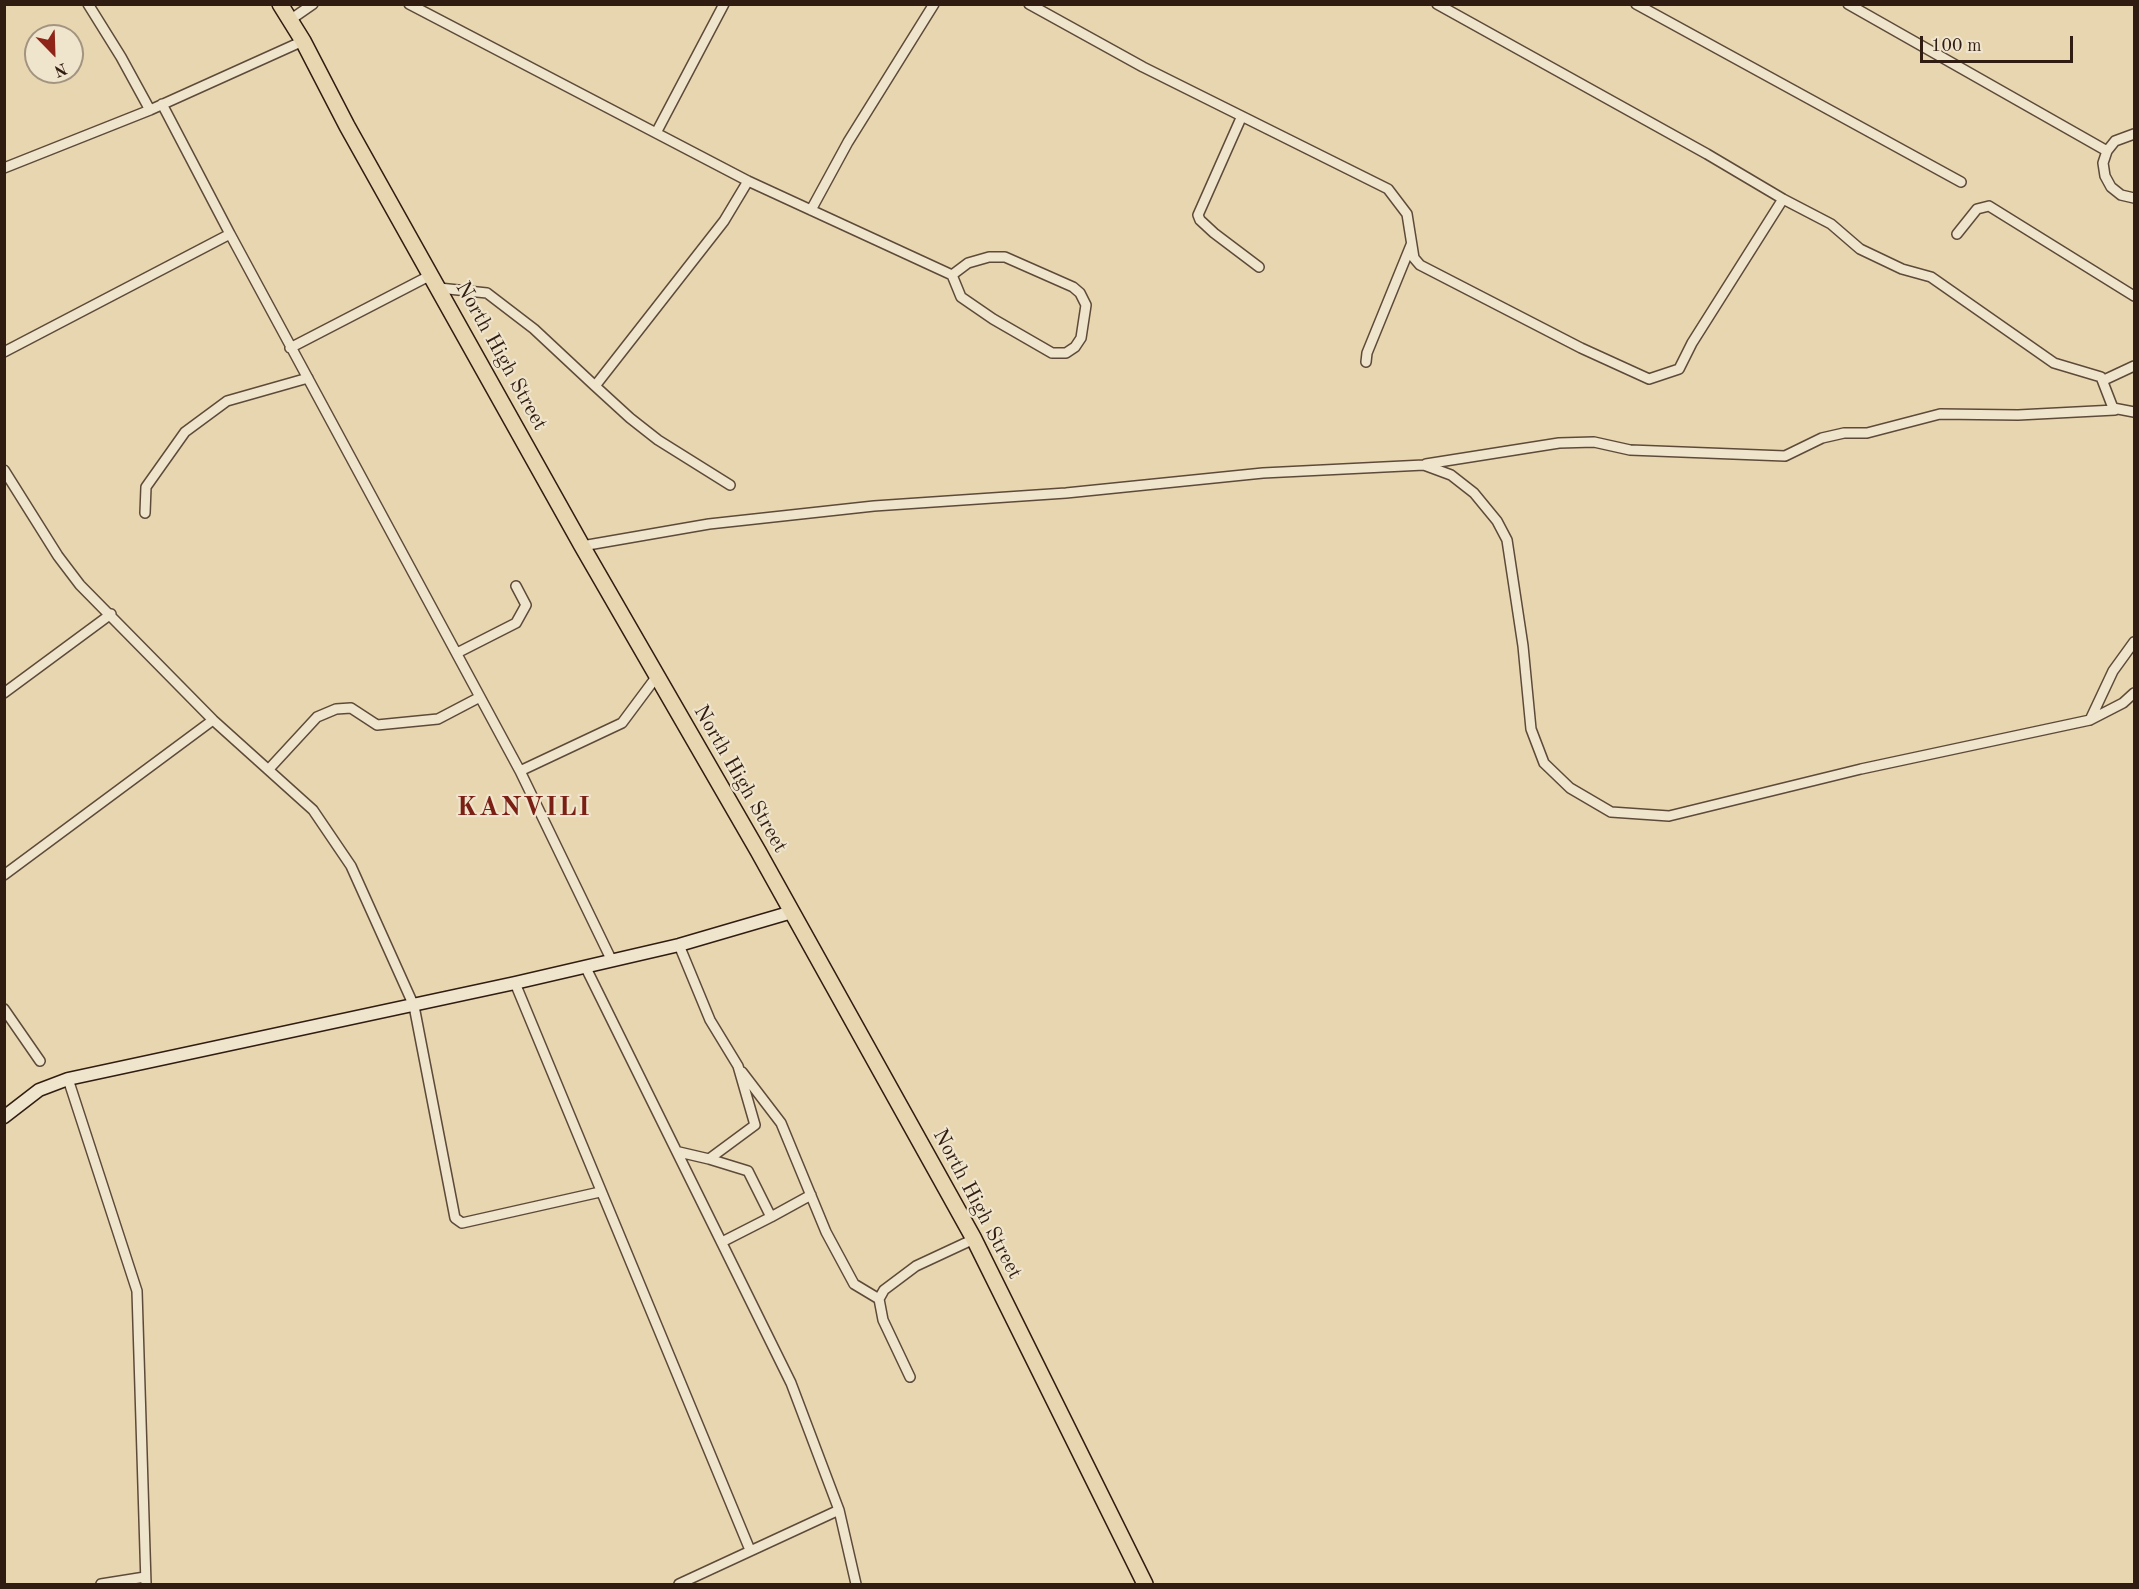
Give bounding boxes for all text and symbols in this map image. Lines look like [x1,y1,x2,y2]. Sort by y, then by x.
north arrow [24,24,84,84]
scale bar [1923,24,2076,62]
text: 100 m [1931,37,1982,55]
text: N [52,59,69,78]
street label: North High Street [450,277,552,435]
street label: North High Street [687,701,793,857]
district label: KANVILI [457,792,591,824]
street label: North High Street [927,1125,1027,1283]

